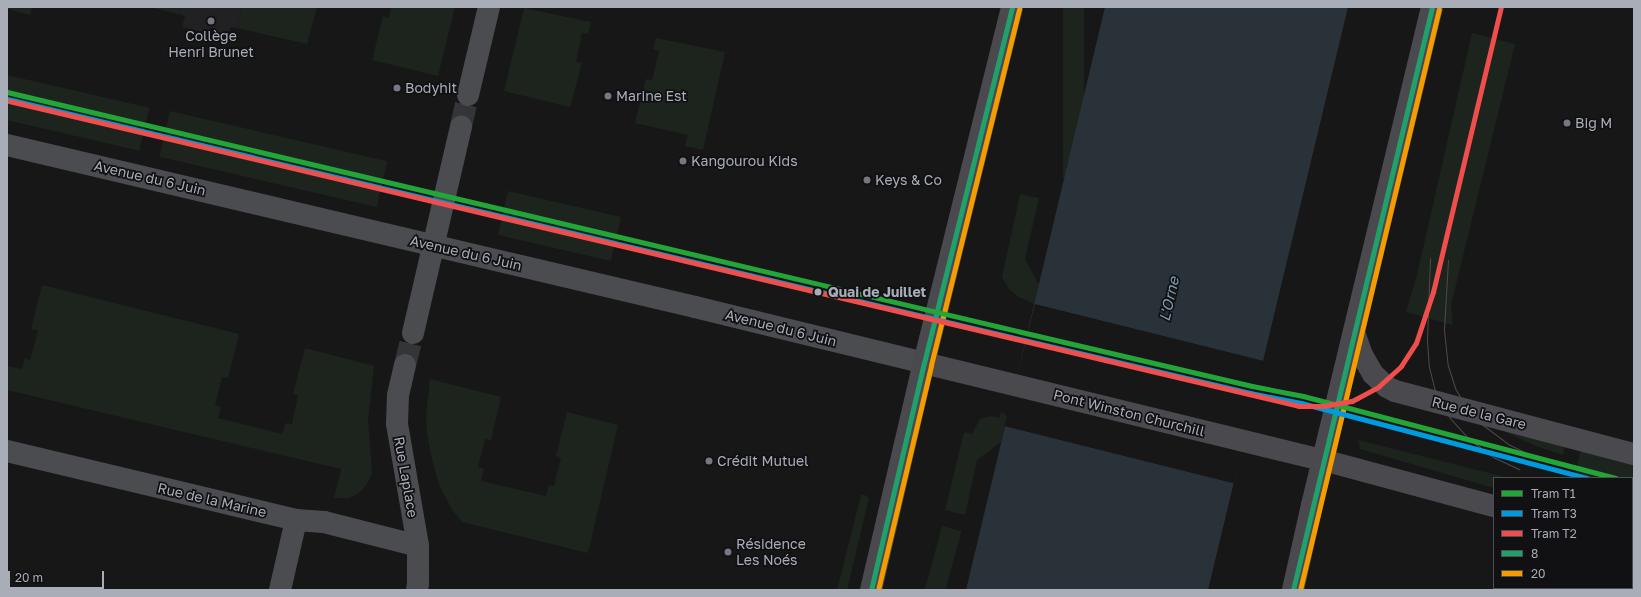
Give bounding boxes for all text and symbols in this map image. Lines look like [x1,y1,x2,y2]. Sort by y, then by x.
marker: Collège Henri Brunet [206,16,216,26]
place label: Collège Henri Brunet [168,28,254,60]
place label: Bodyhit [405,80,457,96]
marker: Bodyhit [392,83,402,93]
place label: Marine Est [616,88,687,104]
marker: Marine Est [603,91,613,101]
place label: Big M [1575,115,1612,131]
marker: Big M [1562,118,1572,128]
place label: Kangourou Kids [691,153,798,169]
marker: Kangourou Kids [678,156,688,166]
street label: Avenue du 6 Juin [93,157,207,199]
place label: Keys & Co [875,172,942,188]
marker: Keys & Co [862,175,872,185]
street label: Avenue du 6 Juin [409,232,523,274]
water label: L'Orne [1155,275,1183,323]
place label: Quai de Juillet [828,284,926,300]
marker: Quai de Juillet [811,285,825,299]
street label: Avenue du 6 Juin [724,306,838,350]
street label: Pont Winston Churchill [1052,386,1206,440]
street label: Rue de la Gare [1430,393,1528,433]
street label: Rue Laplace [391,435,421,519]
place label: Crédit Mutuel [717,453,809,469]
marker: Crédit Mutuel [704,456,714,466]
legend [1493,477,1633,589]
street label: Rue de la Marine [156,479,268,521]
text: Tram T1 [1531,486,1576,501]
text: Tram T3 [1531,506,1577,521]
text: Tram T2 [1531,526,1577,541]
place label: Résidence Les Noés [736,536,806,568]
text: 8 [1531,546,1538,561]
marker: Résidence Les Noés [723,547,733,557]
scale bar [10,563,106,589]
text: 20 [1531,566,1545,581]
text: 20 m [15,570,43,585]

